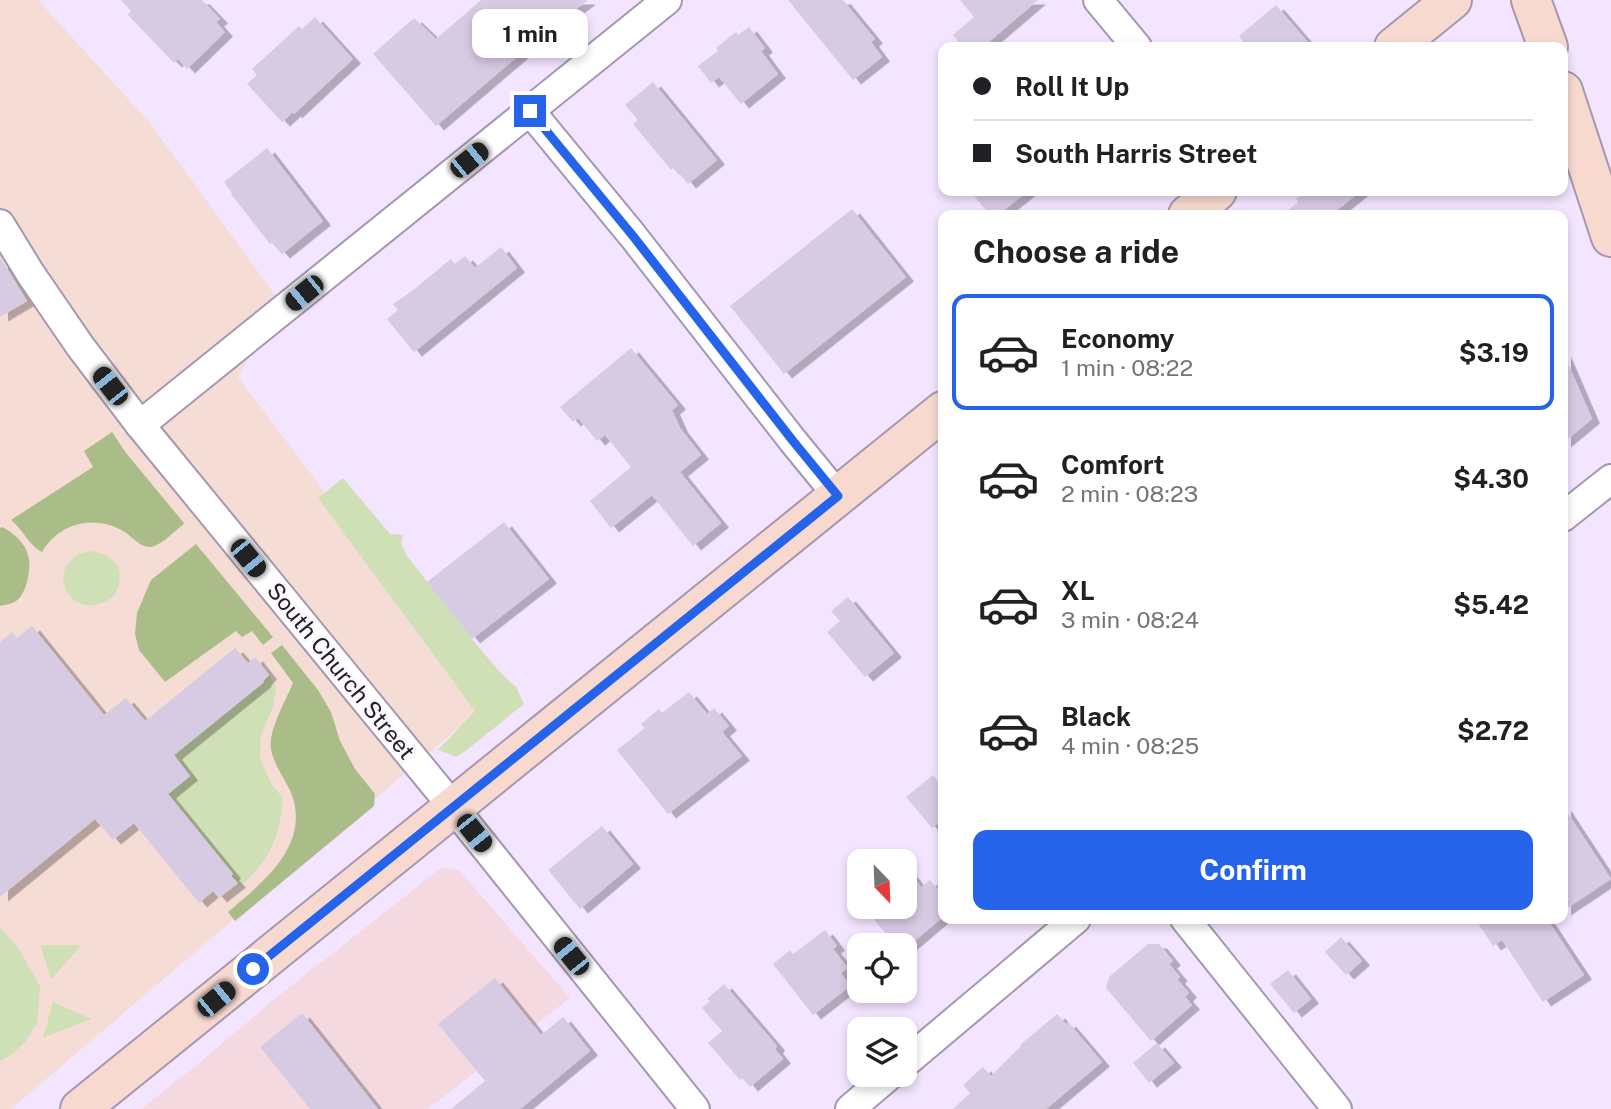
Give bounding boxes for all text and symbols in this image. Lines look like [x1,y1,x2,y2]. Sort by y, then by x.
callout: 1 min [472,10,588,58]
text: 1 min [502,20,558,47]
text: Roll It Up [1015,71,1129,102]
route end [514,95,546,127]
text: South Harris Street [1015,138,1257,169]
car [447,139,492,181]
text: Choose a ride [973,233,1179,270]
car [282,272,327,314]
icon: car [977,321,1040,384]
text: Economy [1061,323,1174,354]
text: $3.19 [1459,337,1529,368]
text: 1 min · 08:22 [1061,354,1193,381]
car [89,363,132,409]
icon: car [977,447,1040,510]
text: Comfort [1061,449,1164,480]
text: $4.30 [1453,463,1529,494]
text: 2 min · 08:23 [1061,480,1198,507]
car [227,535,270,581]
icon: car [977,573,1040,636]
text: XL [1061,575,1095,606]
street label: South Church Street [262,577,421,764]
text: $5.42 [1453,589,1529,620]
text: 3 min · 08:24 [1061,606,1199,633]
icon: car [977,699,1040,762]
text: Black [1061,701,1131,732]
text: $2.72 [1457,715,1529,746]
text: 4 min · 08:25 [1061,732,1199,759]
car [453,810,496,856]
button: Confirm [973,830,1533,910]
north arrow [847,849,917,919]
map controls [847,849,917,1087]
car [550,933,593,979]
button: locate [847,933,917,1003]
route start [237,953,269,985]
car [194,978,239,1020]
button: layers [847,1017,917,1087]

